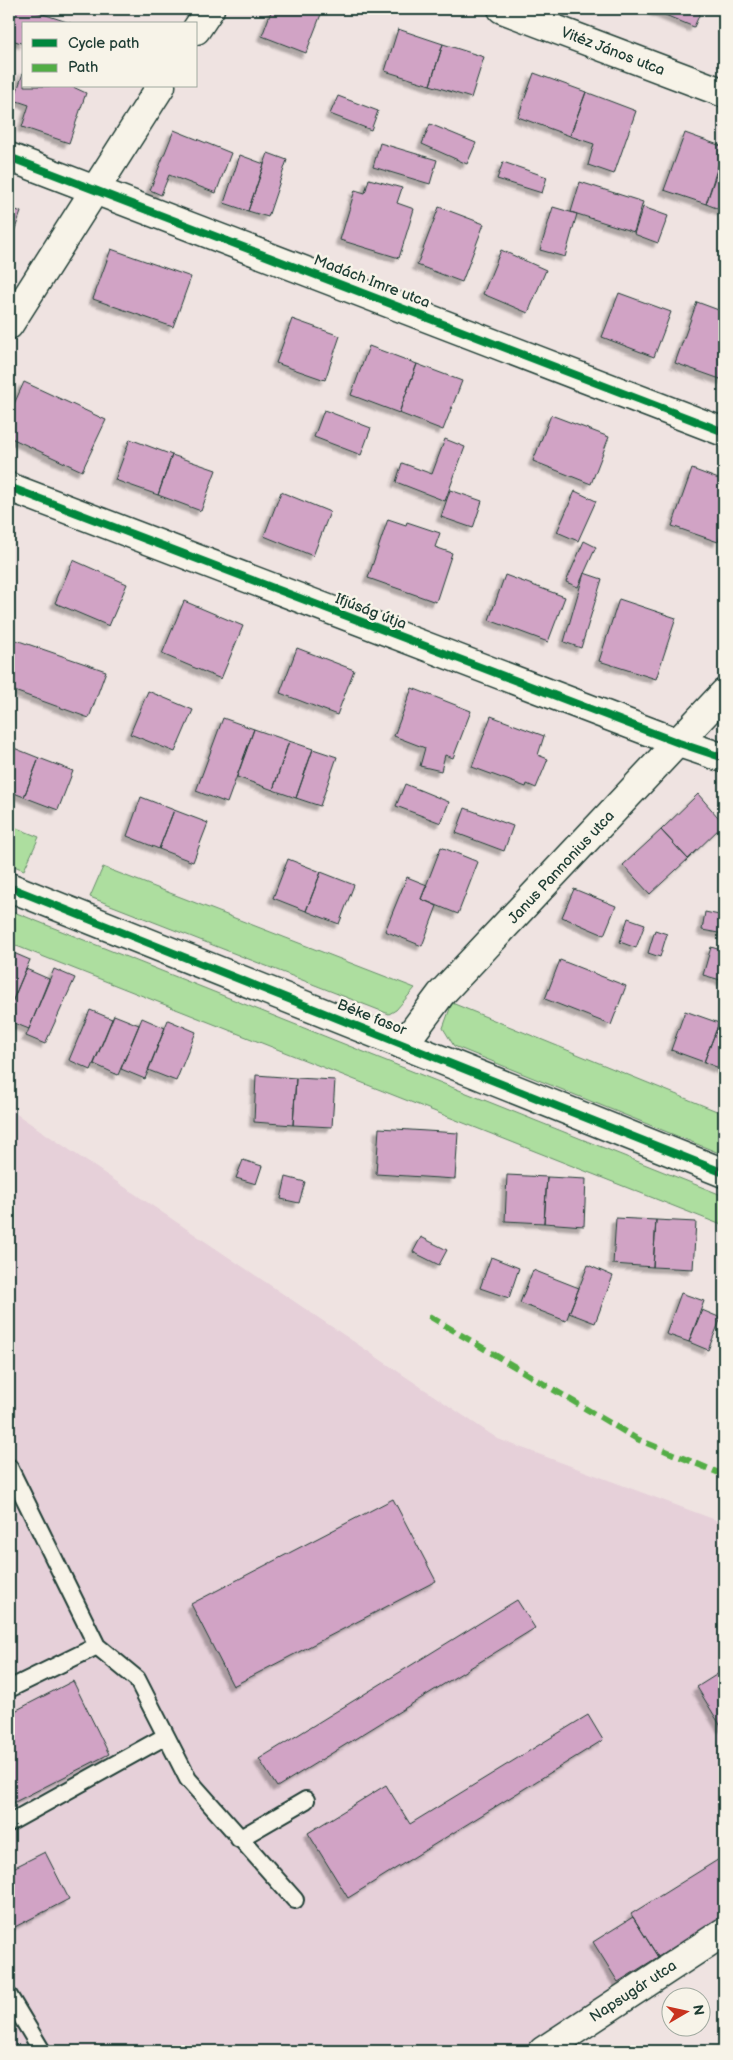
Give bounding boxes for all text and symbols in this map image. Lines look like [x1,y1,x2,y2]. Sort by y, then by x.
legend [22,22,198,88]
street label: Vitéz János utca [558,23,668,80]
text: Cycle path [68,34,139,53]
text: Path [68,58,98,77]
street label: Madách Imre utca [311,251,433,312]
street label: Ifjúság útja [332,589,409,634]
street label: Janus Pannonius utca [504,807,619,928]
street label: Béke fasor [334,995,410,1040]
street label: Napsugár utca [586,1956,680,2027]
north arrow [660,1988,710,2038]
text: N [689,2004,708,2017]

